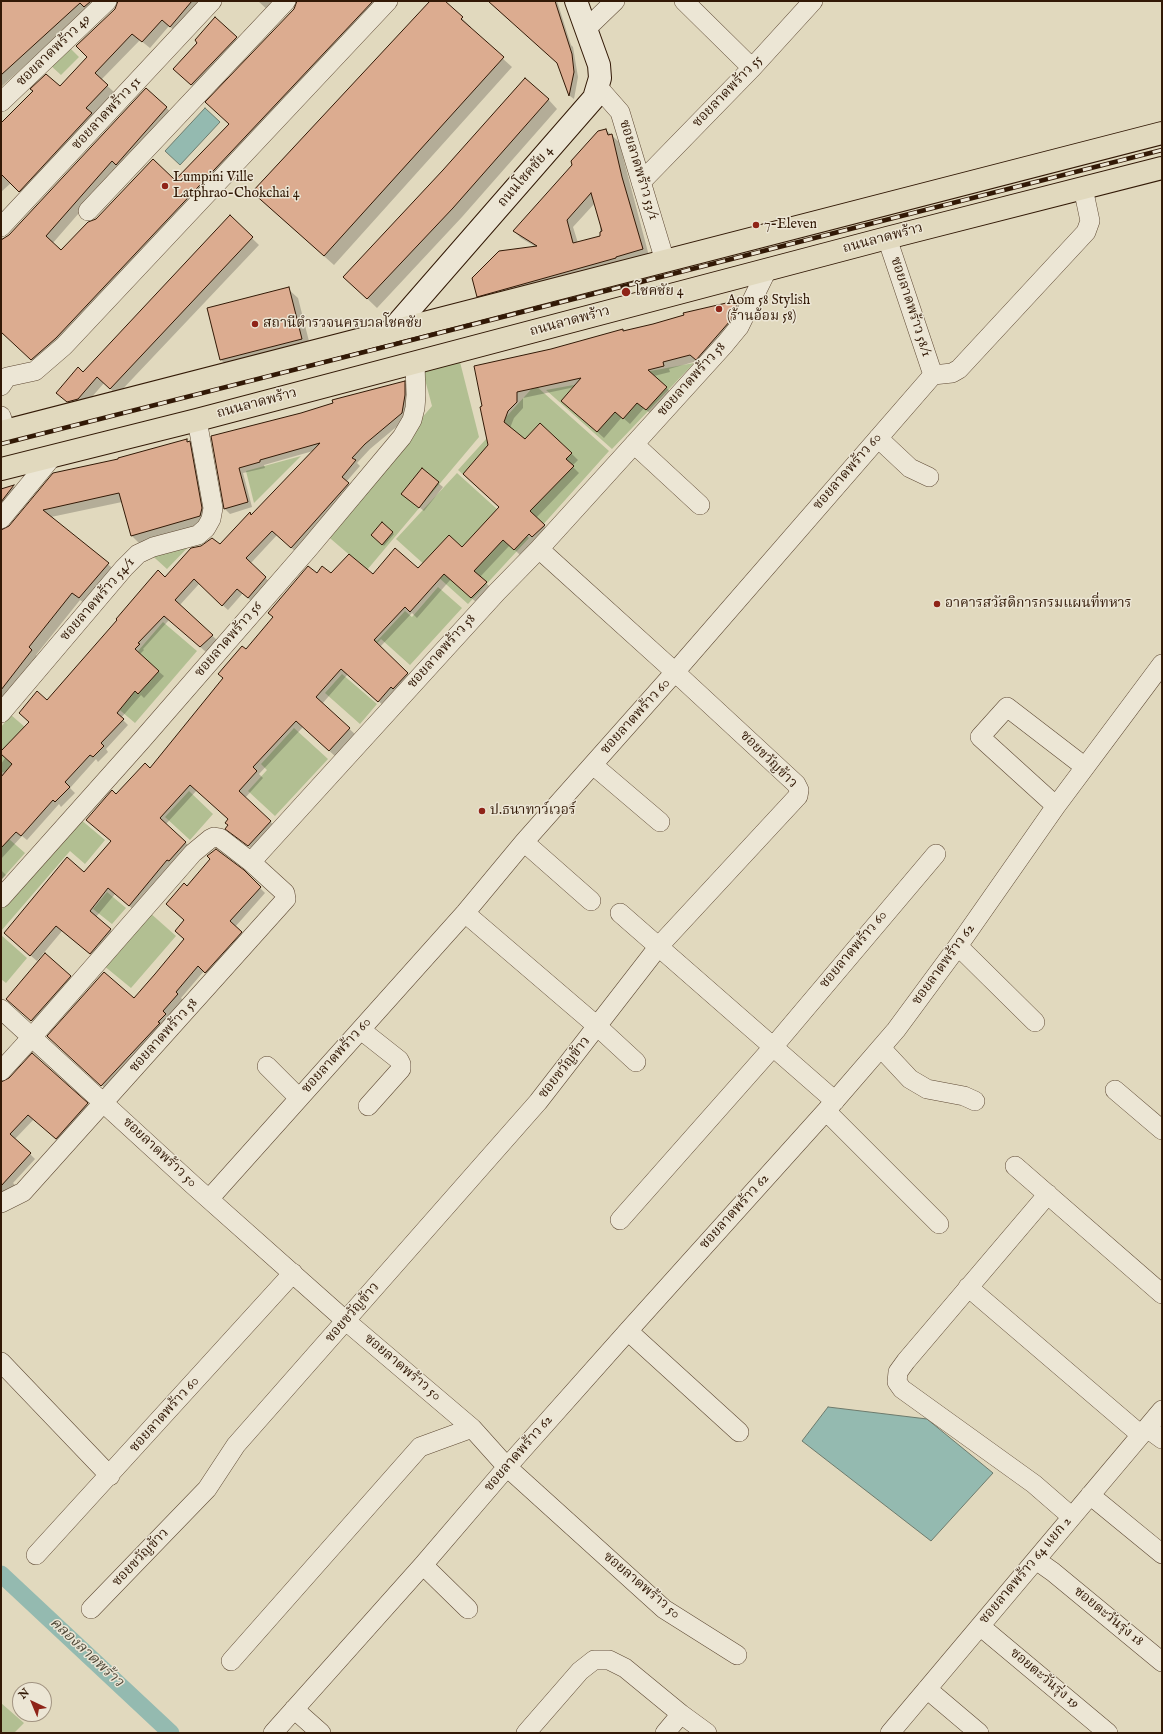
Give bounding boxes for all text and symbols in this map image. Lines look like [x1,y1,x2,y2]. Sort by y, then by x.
street label: ซอยลาดพร้าว 49 [13,11,95,91]
street label: ซอยลาดพร้าว 55 [689,52,767,132]
street label: ซอยลาดพร้าว 51 [69,74,145,154]
street label: ซอยลาดพร้าว 53/1 [615,118,661,222]
street label: ถนนโชคชัย 4 [495,143,557,211]
place label: Lumpini Ville Latphrao-Chokchai 4 [173,170,300,202]
marker: Lumpini Ville Latphrao-Chokchai 4 [160,181,170,191]
place label: 7-Eleven [764,217,817,233]
marker: 7-Eleven [751,220,761,230]
street label: ถนนลาดพร้าว [841,220,925,258]
street label: ซอยลาดพร้าว 58/1 [886,255,934,359]
place label: โชคชัย 4 [635,284,684,300]
marker: โชคชัย 4 [620,286,632,298]
place label: Aom 58 Stylish (ร้านอ้อม 58) [727,293,810,326]
street label: ถนนลาดพร้าว [528,303,612,341]
marker: Aom 58 Stylish (ร้านอ้อม 58) [714,304,724,314]
place label: สถานีตำรวจนครบาลโชคชัย [263,316,422,332]
marker: สถานีตำรวจนครบาลโชคชัย [250,319,260,329]
street label: ซอยลาดพร้าว 58 [654,339,730,421]
street label: ถนนลาดพร้าว [215,385,299,423]
street label: ซอยลาดพร้าว 60 [810,430,886,514]
street label: ซอยลาดพร้าว 54/1 [57,555,139,645]
place label: อาคารสวัสดิการกรมแผนที่ทหาร [945,596,1132,612]
street label: ซอยลาดพร้าว 56 [192,599,266,681]
marker: อาคารสวัสดิการกรมแผนที่ทหาร [932,599,942,609]
street label: ซอยลาดพร้าว 58 [404,611,480,693]
street label: ซอยลาดพร้าว 60 [598,676,674,758]
street label: ซอยขวัญข้าว [736,728,800,792]
place label: ป.ธนาทาว์เวอร์ [490,803,576,819]
marker: ป.ธนาทาว์เวอร์ [477,806,487,816]
street label: ซอยลาดพร้าว 60 [817,908,891,992]
street label: ซอยลาดพร้าว 62 [909,921,979,1009]
street label: ซอยลาดพร้าว 58 [126,995,202,1077]
street label: ซอยลาดพร้าว 60 [299,1015,375,1097]
street label: ซอยขวัญข้าว [535,1033,595,1103]
street label: ซอยลาดพร้าว 50 [118,1114,200,1192]
street label: ซอยลาดพร้าว 62 [697,1171,773,1253]
street label: ซอยขวัญข้าว [322,1279,384,1347]
street label: ซอยลาดพร้าว 50 [360,1331,444,1405]
street label: ซอยลาดพร้าว 60 [127,1374,203,1456]
street label: ซอยลาดพร้าว 62 [481,1412,557,1496]
street label: ซอยลาดพร้าว 64 แยก 2 [976,1514,1076,1628]
street label: ซอยขวัญข้าว [109,1525,173,1591]
street label: ซอยลาดพร้าว 50 [599,1549,683,1623]
street label: ซอยตะวันรุ่ง 18 [1070,1584,1146,1650]
water label: คลองลาดพร้าว [45,1614,127,1692]
street label: ซอยตะวันรุ่ง 19 [1006,1645,1082,1713]
north arrow [12,1682,52,1722]
text: N [16,1686,33,1702]

